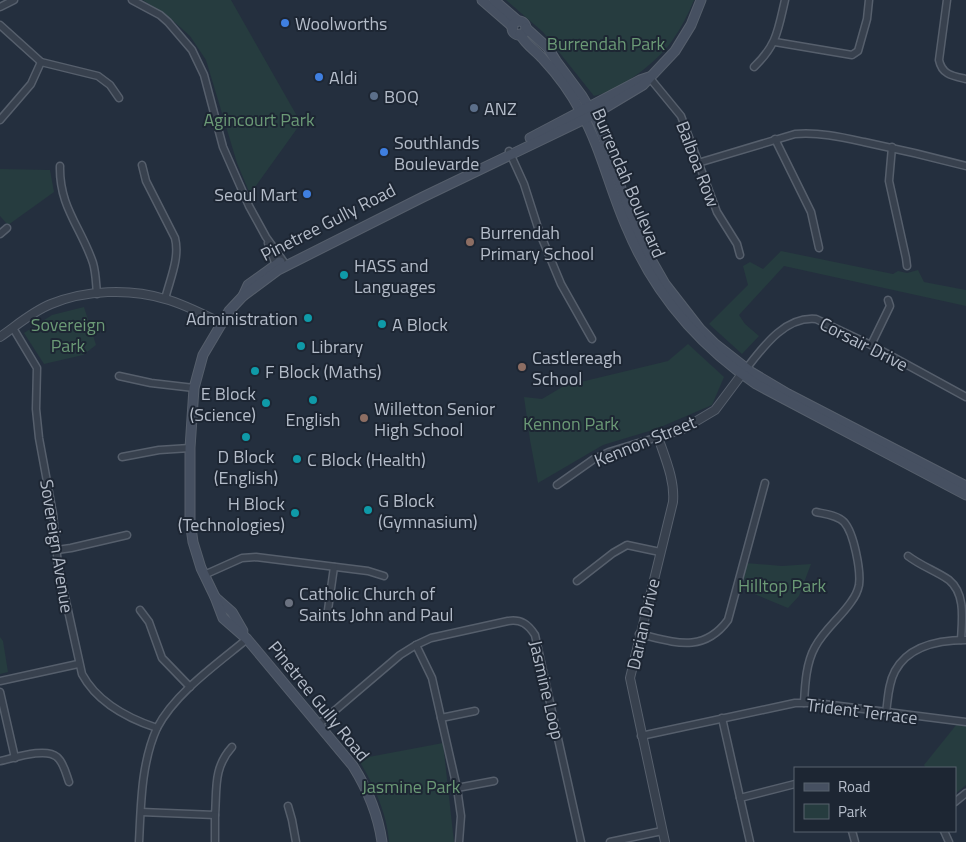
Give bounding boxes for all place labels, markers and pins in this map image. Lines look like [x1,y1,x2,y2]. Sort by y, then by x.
place label: Woolworths [295,10,387,37]
marker: Woolworths [279,17,291,29]
place label: Aldi [329,64,357,91]
marker: Aldi [313,71,325,83]
place label: BOQ [384,83,419,110]
marker: BOQ [368,90,380,102]
place label: ANZ [484,95,517,122]
marker: ANZ [468,102,480,114]
place label: Southlands Boulevarde [394,129,480,177]
marker: Southlands Boulevarde [378,146,390,158]
place label: Seoul Mart [214,181,298,208]
marker: Seoul Mart [301,188,313,200]
place label: Burrendah Primary School [480,219,594,267]
marker: Burrendah Primary School [464,236,476,248]
place label: HASS and Languages [354,252,436,300]
marker: HASS and Languages [338,269,350,281]
place label: Administration [186,305,298,332]
place label: A Block [392,311,448,338]
marker: Administration [302,312,314,324]
marker: A Block [376,318,388,330]
place label: Library [311,333,364,360]
marker: Library [295,340,307,352]
place label: Castlereagh School [532,344,622,392]
place label: F Block (Maths) [265,358,382,385]
marker: Castlereagh School [516,361,528,373]
marker: F Block (Maths) [249,365,261,377]
place label: E Block (Science) [189,380,256,428]
marker: English [307,394,319,406]
place label: Willetton Senior High School [374,395,495,443]
marker: E Block (Science) [260,397,272,409]
place label: English [285,406,341,433]
marker: Willetton Senior High School [358,412,370,424]
marker: D Block (English) [240,431,252,443]
place label: D Block (English) [214,443,278,491]
place label: C Block (Health) [307,446,426,473]
marker: C Block (Health) [291,453,303,465]
place label: G Block (Gymnasium) [378,487,478,535]
place label: H Block (Technologies) [178,490,285,538]
marker: G Block (Gymnasium) [362,504,374,516]
marker: H Block (Technologies) [289,507,301,519]
place label: Catholic Church of Saints John and Paul [299,580,453,628]
marker: Catholic Church of Saints John and Paul [283,597,295,609]

